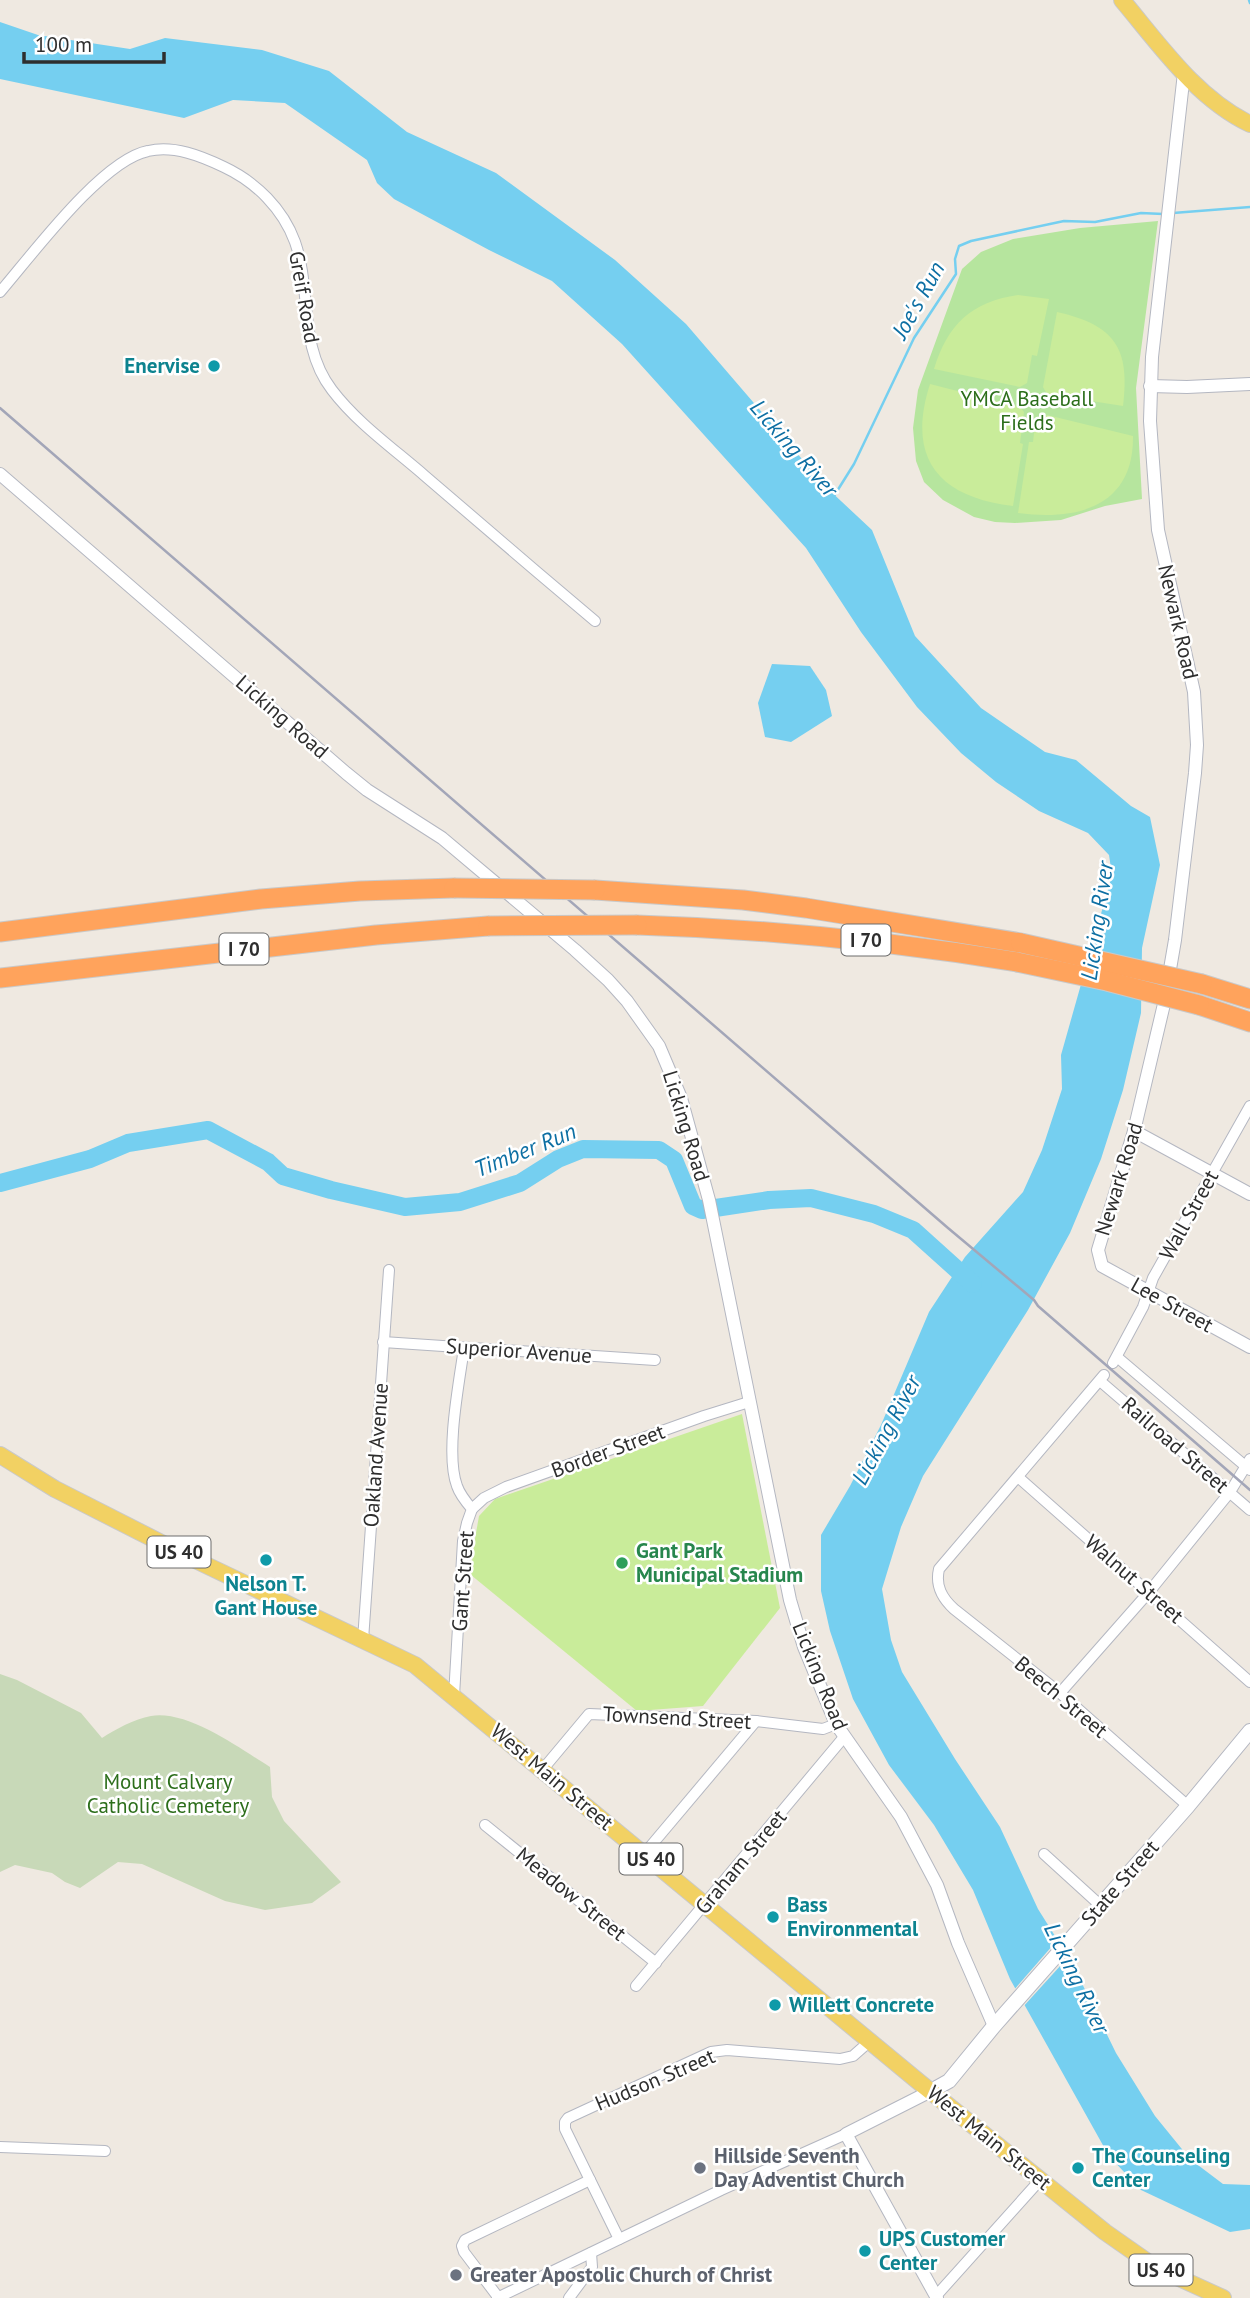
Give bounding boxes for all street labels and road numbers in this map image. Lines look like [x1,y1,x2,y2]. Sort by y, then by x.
street label: Greif Road [283,249,326,345]
street label: Newark Road [1152,562,1205,682]
street label: Licking Road [230,669,334,764]
road number: I 70 [842,924,890,956]
road number: I 70 [219,934,268,965]
street label: Licking Road [657,1067,716,1185]
street label: Newark Road [1088,1119,1149,1239]
street label: Wall Street [1153,1165,1224,1264]
street label: Lee Street [1126,1271,1218,1338]
street label: Superior Avenue [445,1332,593,1369]
street label: Oakland Avenue [357,1382,394,1528]
street label: Railroad Street [1116,1391,1235,1499]
street label: Border Street [547,1417,668,1484]
street label: Walnut Street [1079,1528,1189,1629]
street label: Gant Street [446,1530,479,1632]
road number: US 40 [148,1536,210,1568]
street label: Licking Road [787,1618,854,1734]
street label: Beech Street [1009,1650,1113,1743]
street label: Townsend Street [602,1700,752,1735]
street label: West Main Street [485,1717,619,1836]
street label: Graham Street [689,1804,792,1920]
street label: State Street [1075,1834,1164,1931]
street label: Meadow Street [511,1841,632,1946]
road number: US 40 [620,1843,682,1874]
street label: Hudson Street [591,2042,719,2117]
street label: West Main Street [922,2079,1057,2196]
road number: US 40 [1130,2254,1192,2286]

